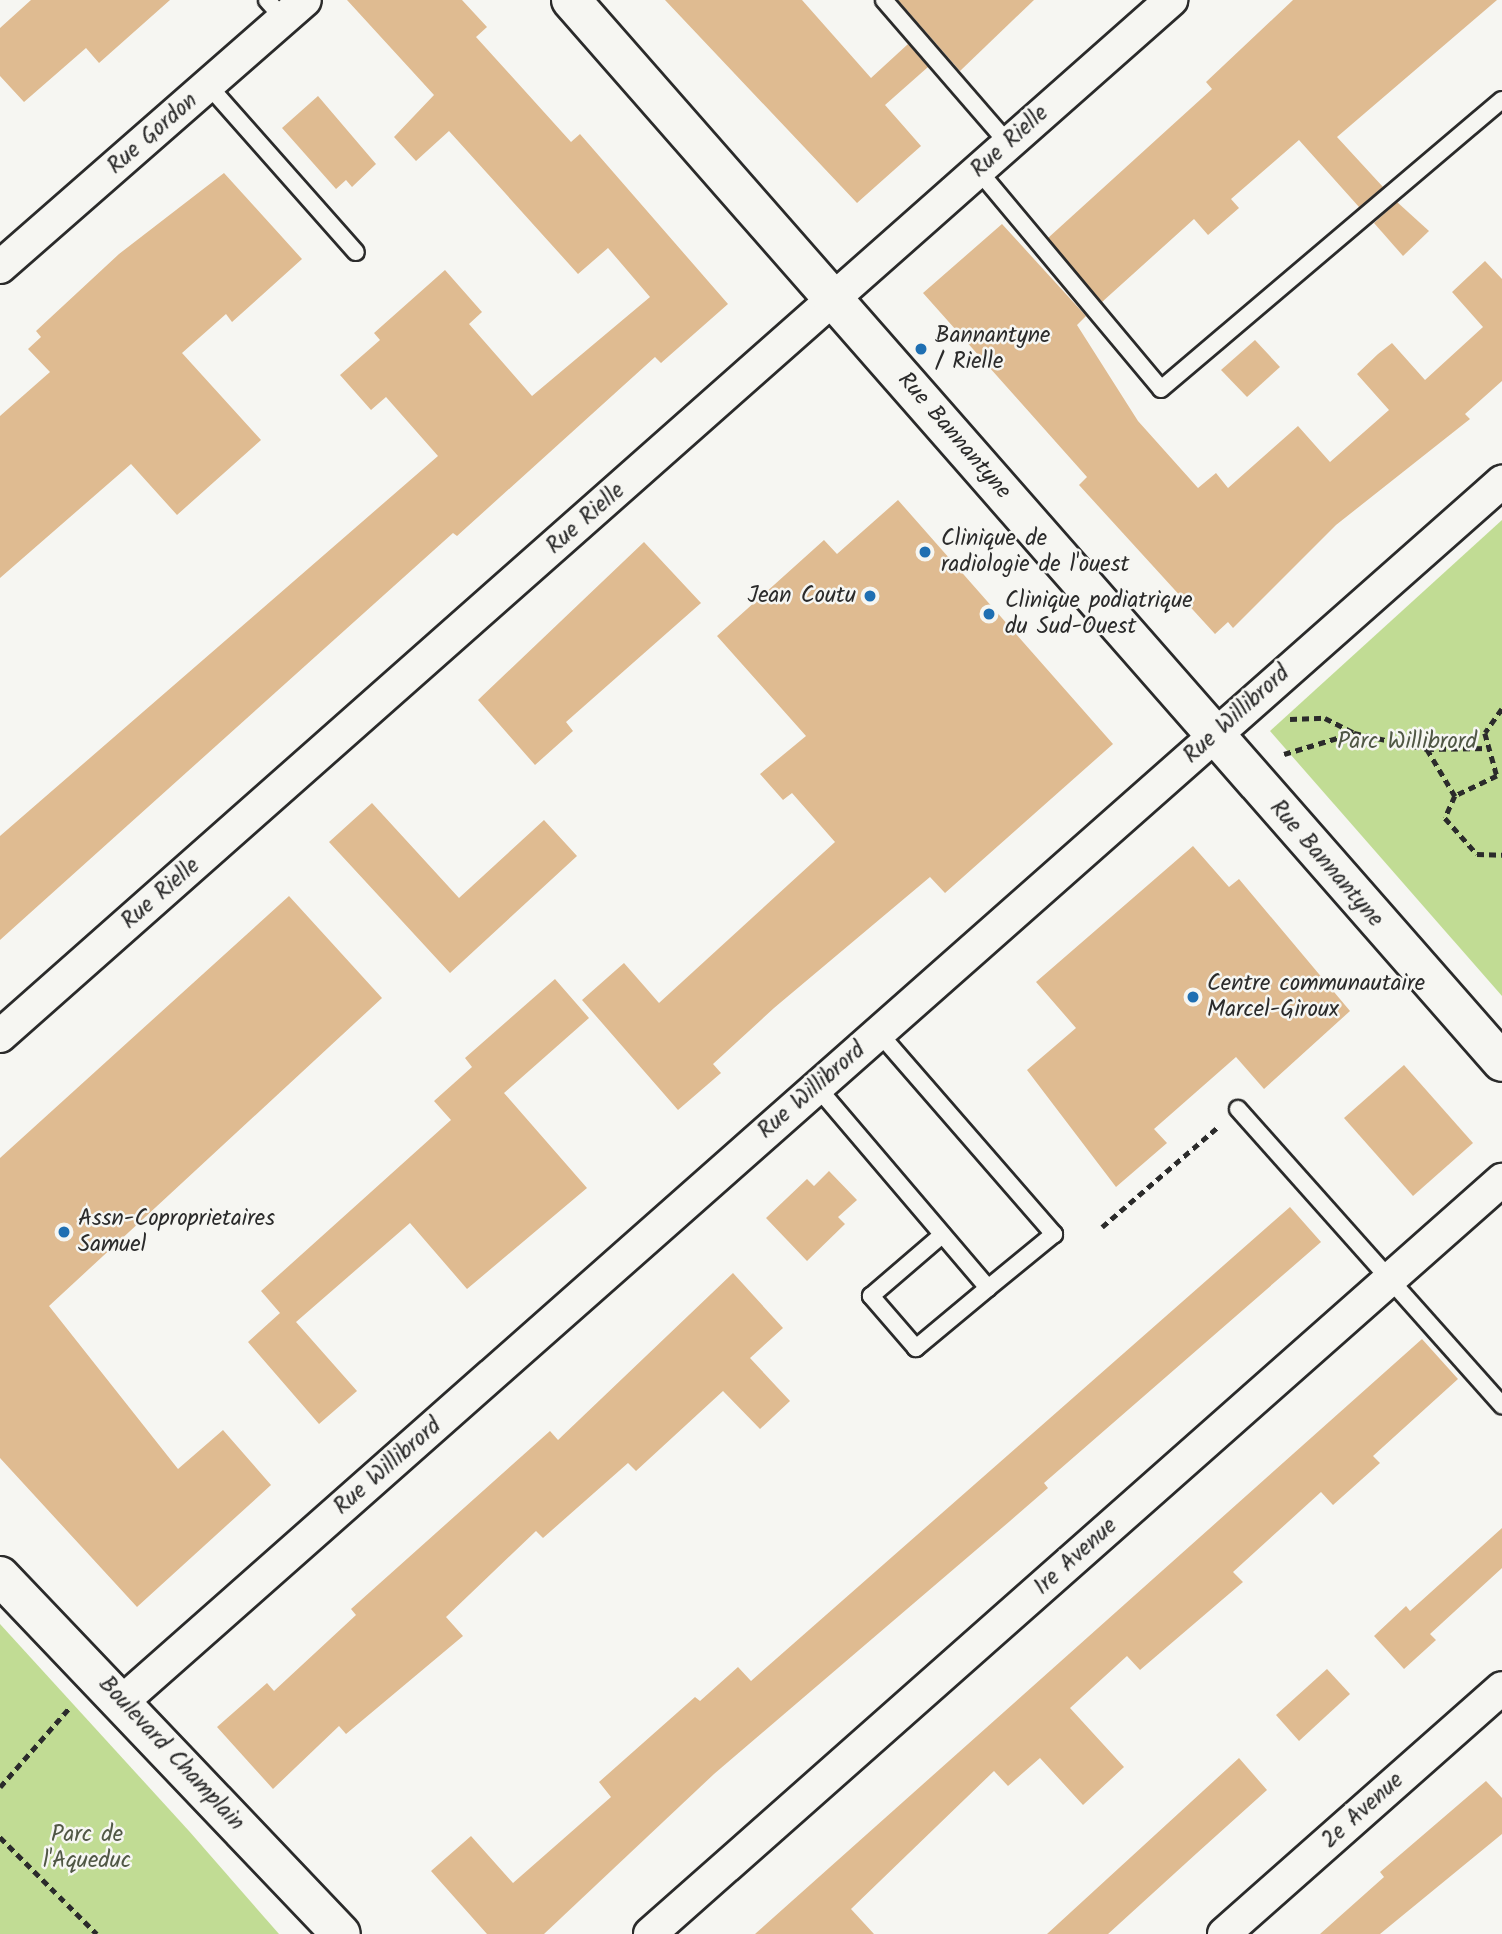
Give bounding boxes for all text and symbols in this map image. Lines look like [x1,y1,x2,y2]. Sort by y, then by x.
street label: Rue Gordon [102,87,204,181]
street label: Rue Rielle [965,100,1055,184]
place label: Bannantyne / Rielle [935,322,1050,376]
marker: Bannantyne / Rielle [913,341,929,357]
street label: Rue Bannantyne [891,367,1017,505]
street label: Rue Rielle [541,477,631,561]
place label: Clinique de radiologie de l'ouest [941,525,1129,579]
marker: Clinique de radiologie de l'ouest [915,542,935,562]
place label: Jean Coutu [747,582,856,610]
place label: Clinique podiatrique du Sud-Ouest [1005,587,1193,641]
marker: Jean Coutu [862,588,878,604]
marker: Clinique podiatrique du Sud-Ouest [979,604,999,624]
street label: Rue Willibrord [1178,660,1296,770]
park label: Parc Willibrord [1337,728,1477,756]
street label: Rue Bannantyne [1263,795,1389,933]
street label: Rue Rielle [116,852,206,936]
place label: Centre communautaire Marcel-Giroux [1207,970,1425,1024]
marker: Centre communautaire Marcel-Giroux [1185,989,1201,1005]
street label: Rue Willibrord [753,1037,871,1145]
place label: Assn-Coproprietaires Samuel [78,1205,275,1259]
marker: Assn-Coproprietaires Samuel [56,1224,72,1240]
street label: Rue Willibrord [329,1413,447,1521]
street label: 1re Avenue [1029,1513,1123,1601]
street label: Boulevard Champlain [92,1671,250,1837]
street label: 2e Avenue [1316,1767,1410,1855]
park label: Parc de l'Aqueduc [43,1821,131,1875]

